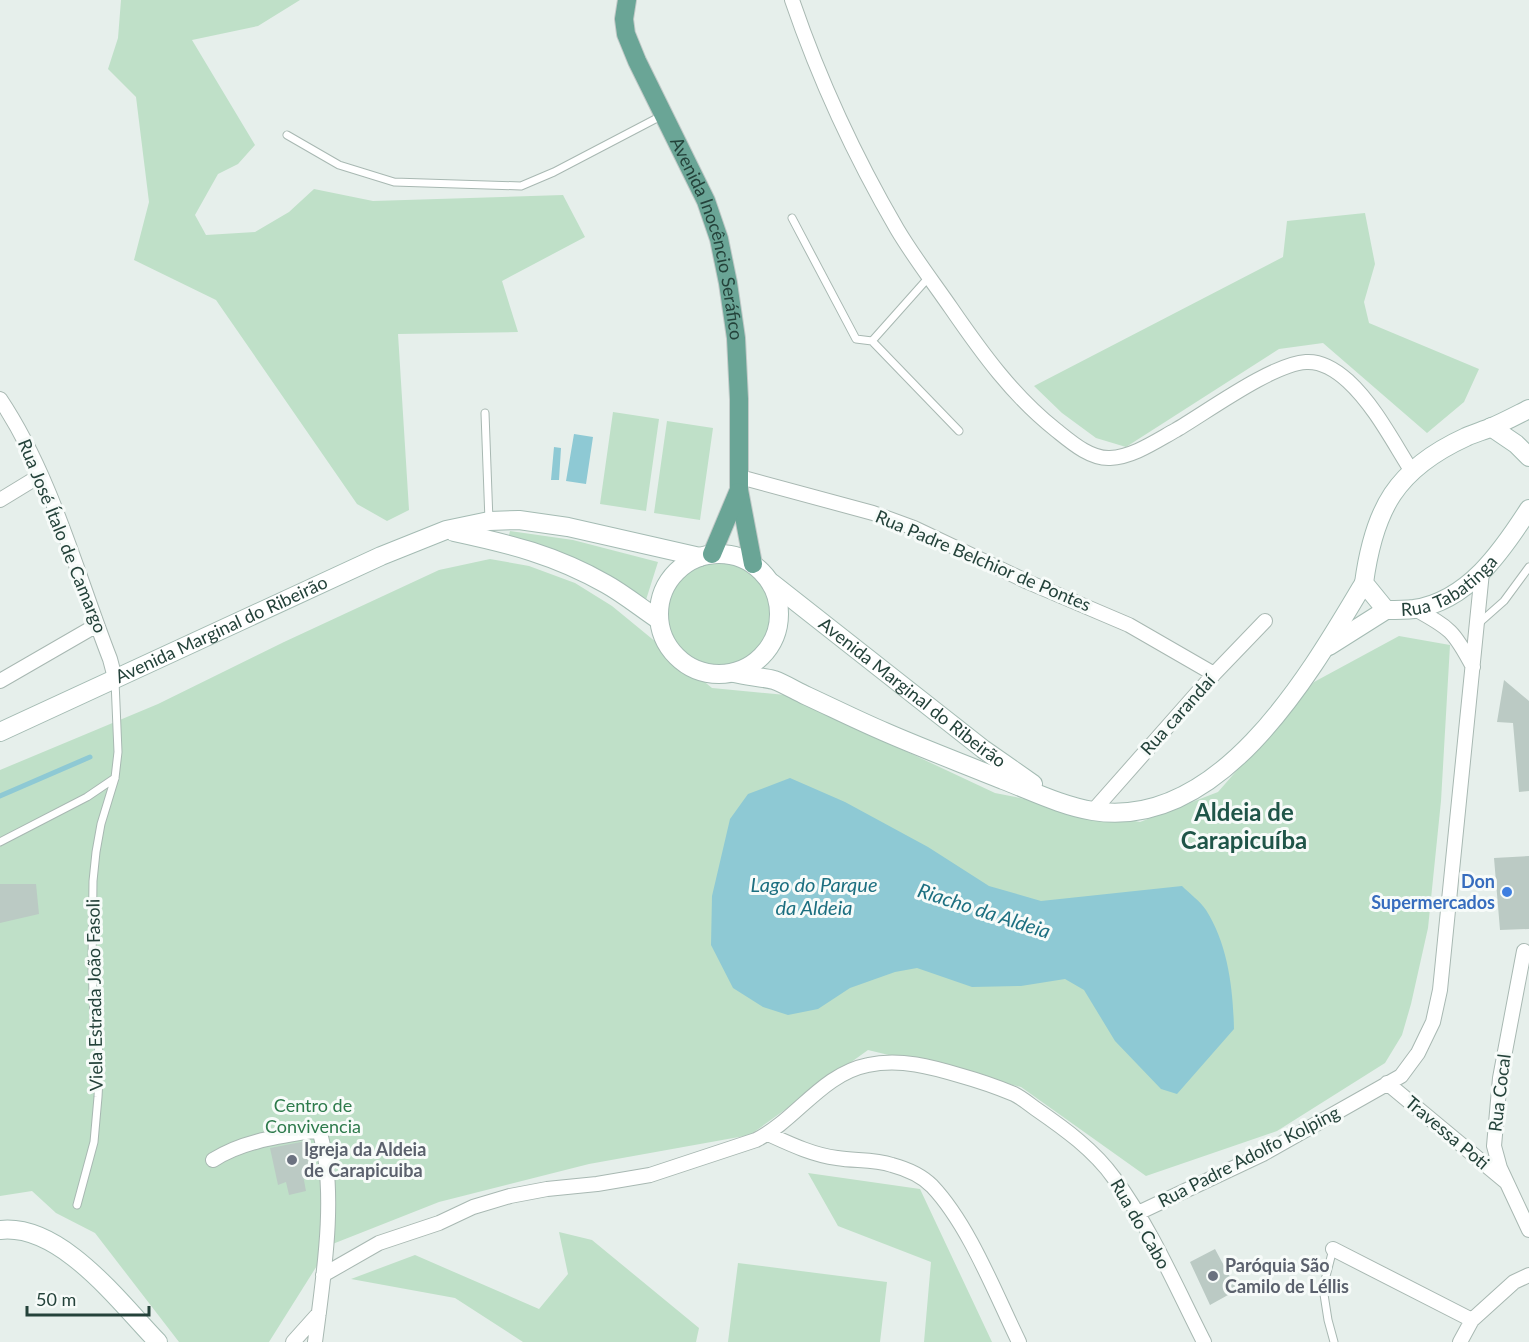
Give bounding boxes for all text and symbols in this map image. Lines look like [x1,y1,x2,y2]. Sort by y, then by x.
street label: Avenida Inocêncio Seráfico [666,133,748,341]
street label: Rua José Ítalo de Camargo [14,435,112,636]
street label: Rua Padre Belchior de Pontes [872,505,1095,616]
street label: Rua Tabatinga [1400,550,1501,620]
street label: Avenida Marginal do Ribeirão [111,570,331,687]
street label: Avenida Marginal do Ribeirão [815,612,1011,772]
street label: Rua carandaí [1135,669,1220,759]
district label: Aldeia de Carapicuíba [1181,797,1307,854]
place label: Don Supermercados [1371,870,1495,913]
water label: Lago do Parque da Aldeia [751,872,877,919]
water label: Riacho da Aldeia [915,877,1054,943]
marker: Don Supermercados [1500,885,1514,899]
street label: Viela Estrada João Fasoli [81,899,107,1091]
street label: Rua Cocal [1483,1053,1515,1133]
street label: Travessa Poti [1401,1091,1494,1174]
park label: Centro de Convivencia [265,1094,361,1137]
street label: Rua Padre Adolfo Kolping [1154,1101,1343,1211]
place label: Igreja da Aldeia de Carapicuiba [304,1138,426,1181]
marker: Igreja da Aldeia de Carapicuiba [285,1153,299,1167]
street label: Rua do Cabo [1106,1174,1176,1273]
place label: Paróquia São Camilo de Léllis [1225,1254,1349,1297]
marker: Paróquia São Camilo de Léllis [1206,1269,1220,1283]
scale bar [27,1279,148,1317]
text: 50 m [36,1288,76,1310]

